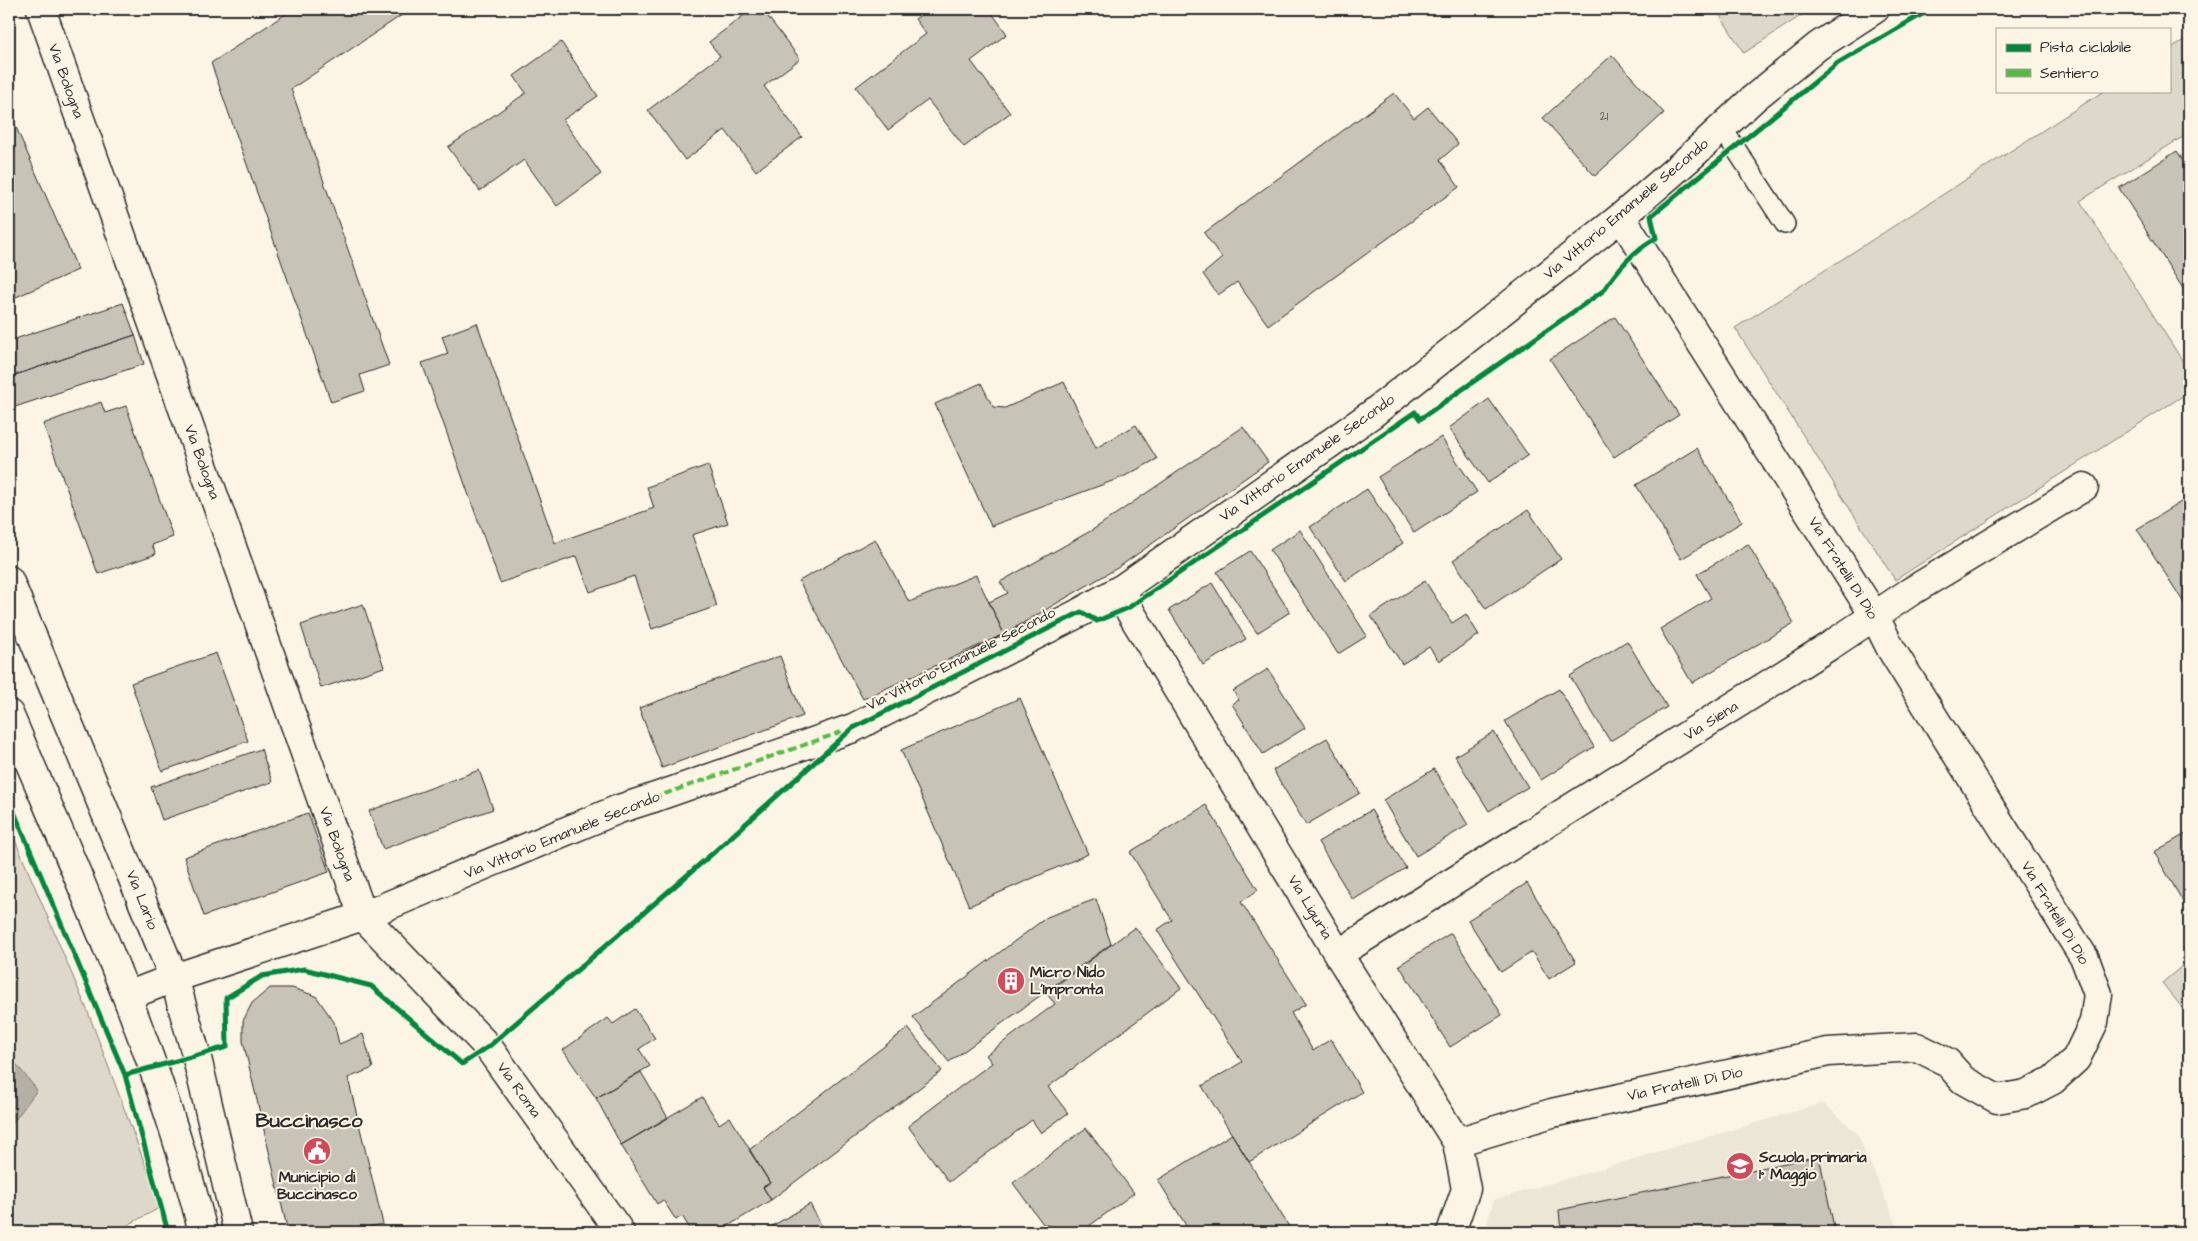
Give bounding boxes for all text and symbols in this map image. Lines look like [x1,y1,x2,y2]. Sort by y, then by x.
legend [1996,28,2170,92]
text: Pista ciclabile [2040,37,2131,58]
street label: Via Bologna [42,41,89,122]
text: Sentiero [2040,63,2099,84]
house number: 21 [1600,108,1609,125]
street label: Via Vittorio Emanuele Secondo [1539,133,1714,284]
street label: Via Vittorio Emanuele Secondo [1215,389,1399,527]
street label: Via Bologna [178,422,225,503]
street label: Via Fratelli Di Dio [1803,513,1883,624]
street label: Via Vittorio Emanuele Secondo [863,602,1060,716]
street label: Via Siena [1680,696,1743,746]
street label: Via Vittorio Emanuele Secondo [461,786,664,884]
street label: Via Bologna [313,804,360,885]
street label: Via Fratelli Di Dio [2016,857,2094,969]
street label: Via Lario [121,867,164,933]
street label: Via Liguria [1282,871,1338,944]
place label: Micro Nido L'Impronta [1030,962,1105,1000]
building icon: Micro Nido L'Impronta [996,966,1026,996]
street label: Via Roma [492,1058,546,1122]
street label: Via Fratelli Di Dio [1625,1061,1745,1106]
district label: Buccinasco [256,1107,363,1135]
public building icon: Municipio di Buccinasco [302,1136,332,1166]
place label: Scuola primaria 1° Maggio [1758,1147,1867,1187]
school or university icon: Scuola primaria 1° Maggio [1725,1151,1755,1181]
place label: Municipio di Buccinasco [277,1167,358,1205]

